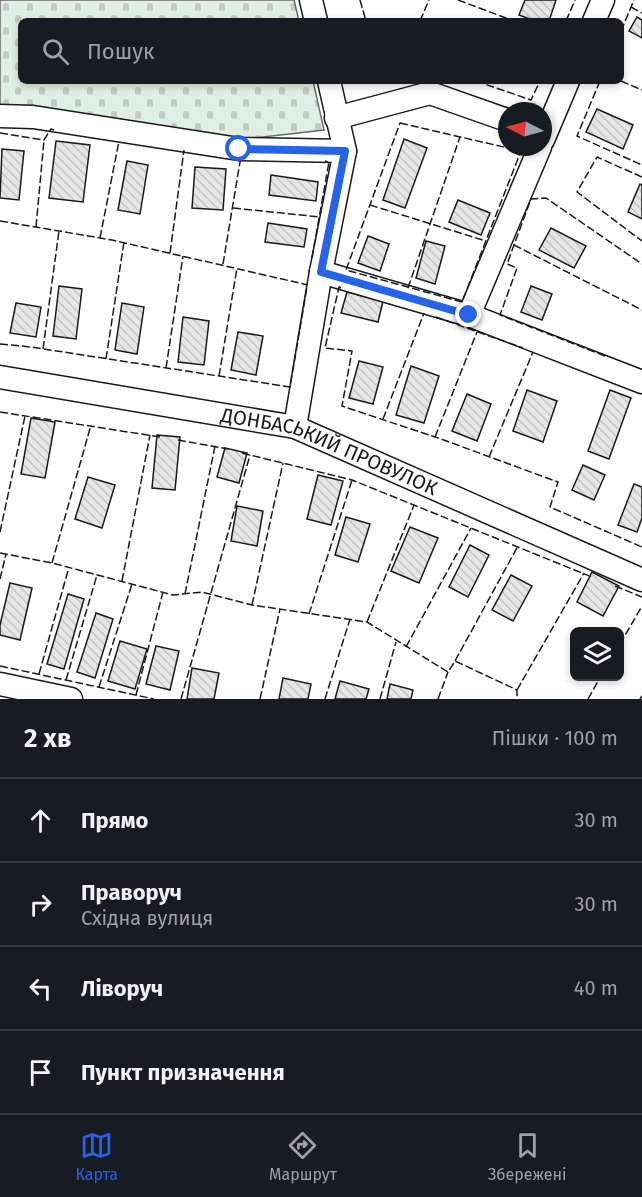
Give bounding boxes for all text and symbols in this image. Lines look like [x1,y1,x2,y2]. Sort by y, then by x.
search box [18,18,624,84]
icon: search [39,35,72,68]
text: Пошук [87,38,154,65]
north arrow [498,102,552,156]
route start [225,135,251,161]
route end [455,301,481,327]
street label: ДОНБАСЬКИЙ ПРОВУЛОК [218,402,441,500]
map controls [570,627,624,681]
button: layers [570,627,624,681]
text: 2 хв [24,723,71,754]
text: Пішки · 100 m [492,726,618,750]
icon: ahead [24,804,57,837]
text: Прямо [81,807,148,834]
text: 30 m [574,808,618,832]
text: Праворуч [81,879,182,906]
icon: right [24,888,57,921]
text: 30 m [574,892,618,916]
text: Східна вулиця [81,906,213,930]
icon: left [24,972,57,1005]
text: Ліворуч [81,975,163,1002]
text: 40 m [574,976,618,1000]
icon: arrive [24,1056,57,1089]
text: Пункт призначення [81,1059,285,1086]
tab: Карта [76,1129,118,1184]
tab: Маршрут [269,1129,337,1184]
tab: Збережені [488,1129,566,1184]

